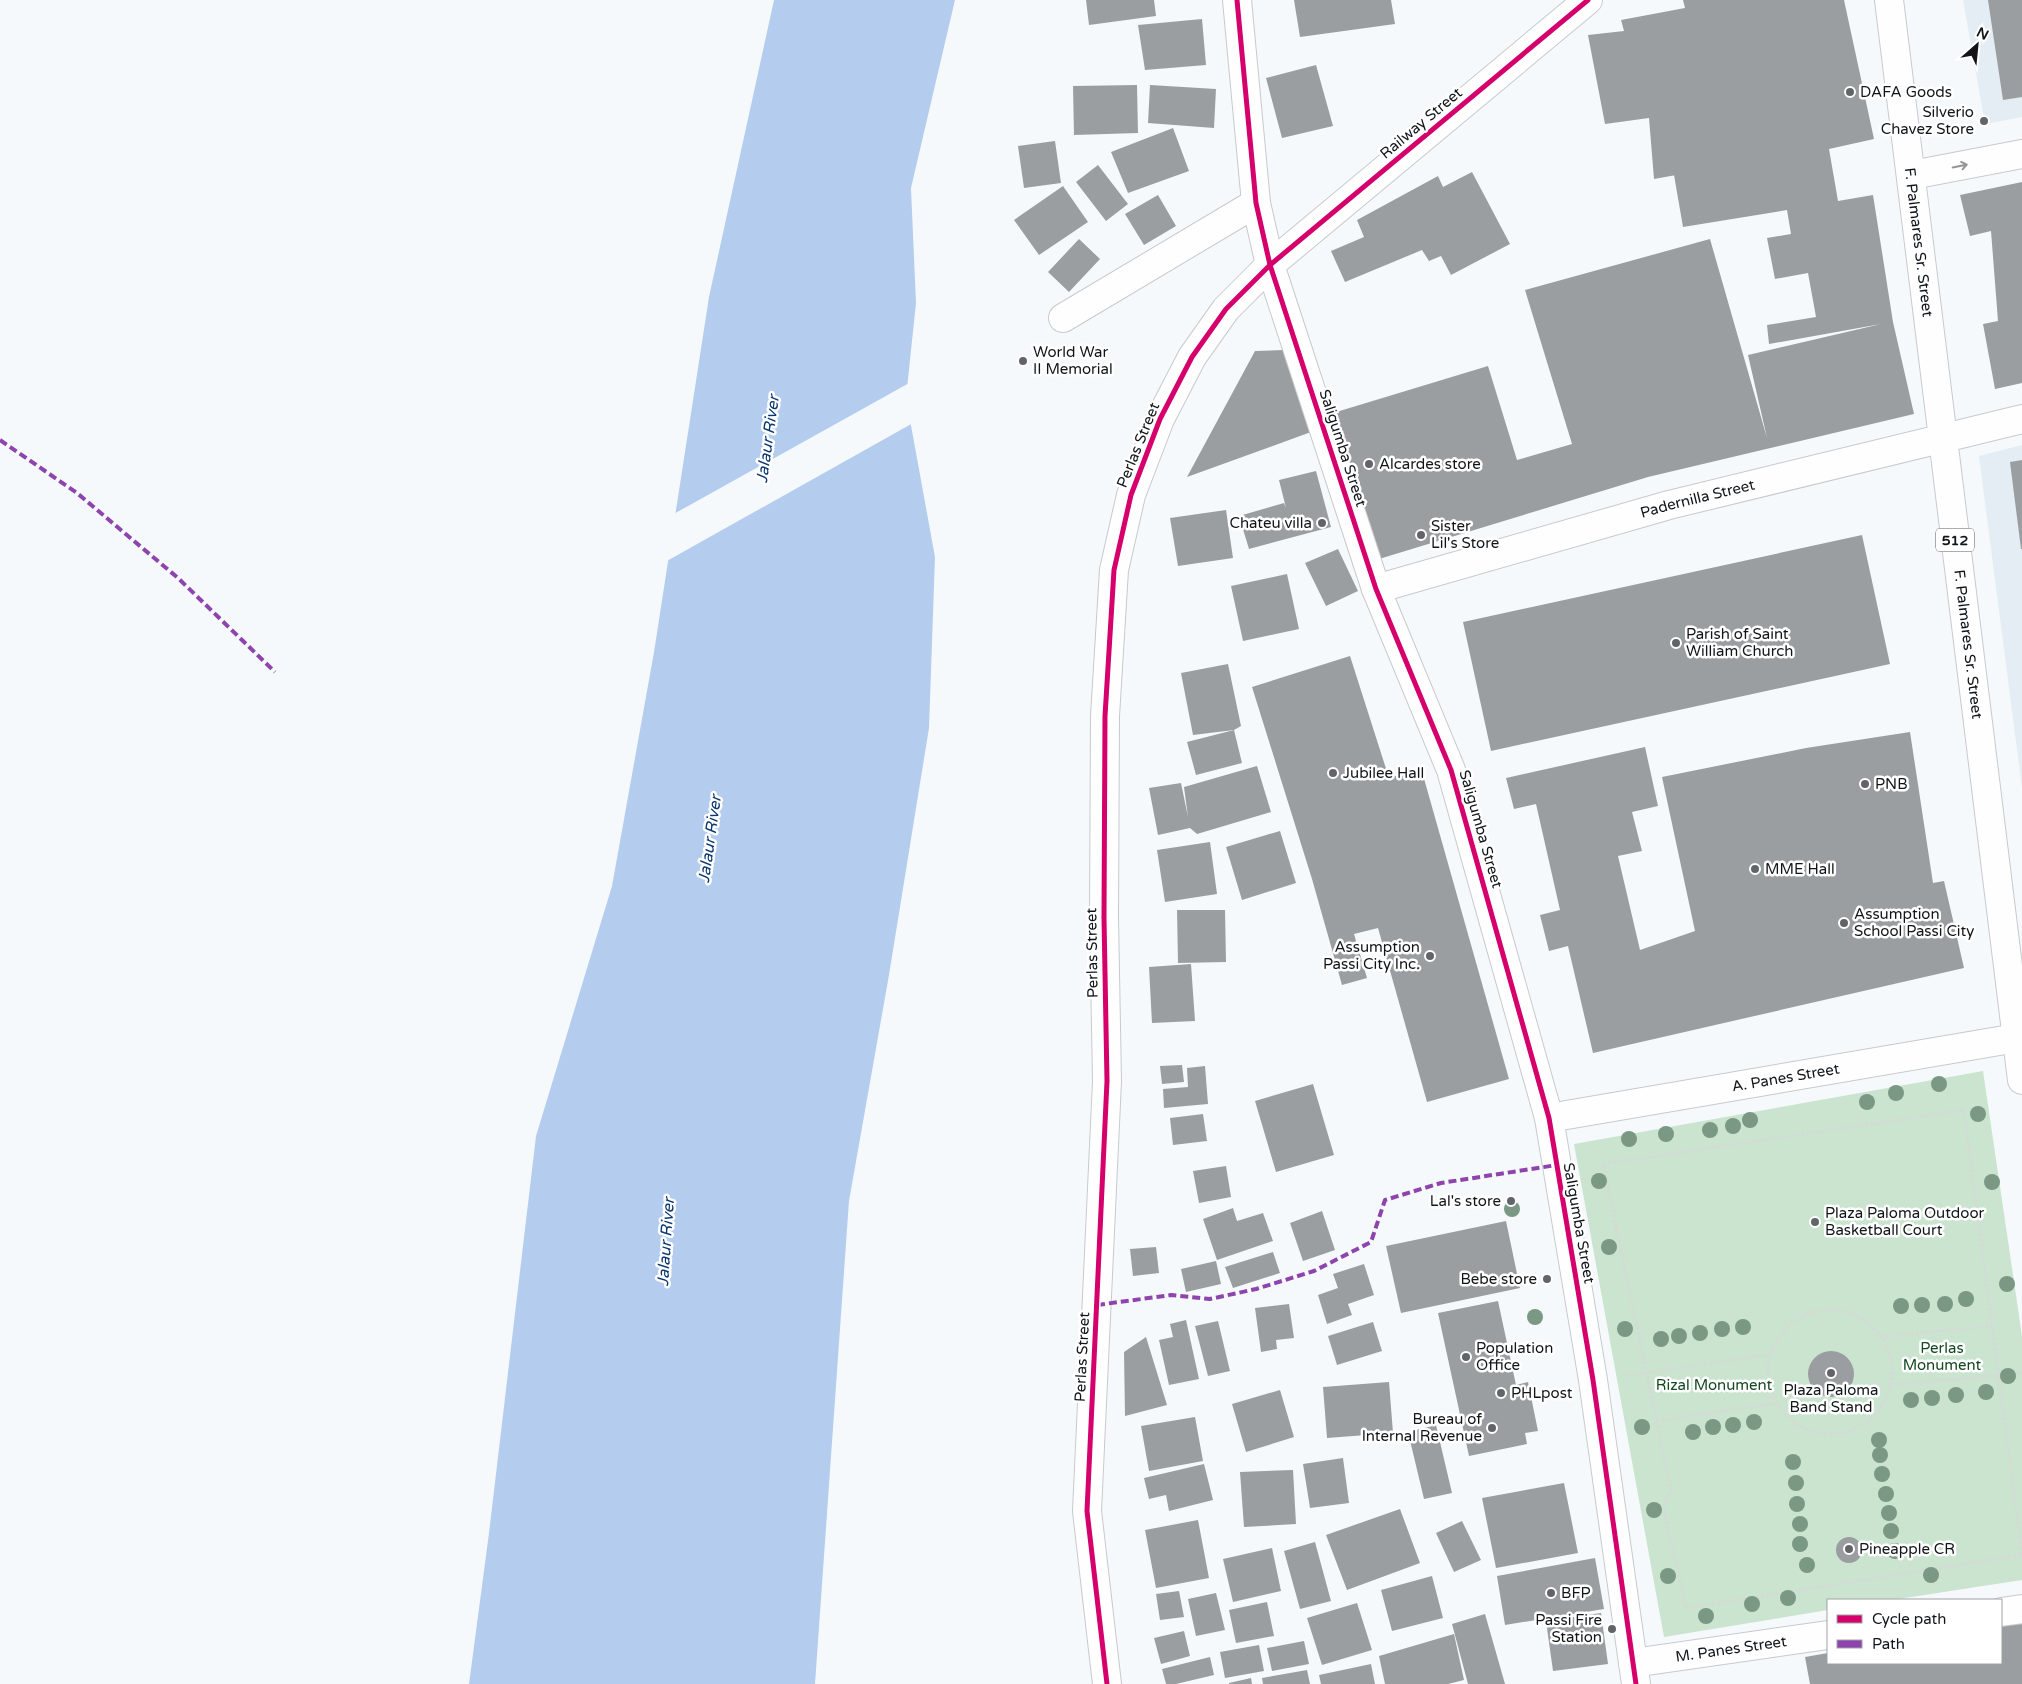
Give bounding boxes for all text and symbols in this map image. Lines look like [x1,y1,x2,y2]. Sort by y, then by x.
north arrow [1952,20,2002,70]
text: N [1974,24,1992,44]
street label: Railway Street [1376,83,1466,163]
place label: DAFA Goods [1860,83,1952,101]
marker: DAFA Goods [1844,86,1856,98]
place label: Silverio Chavez Store [1881,103,1974,138]
marker: Silverio Chavez Store [1978,115,1990,127]
one-way arrow [1952,160,1968,170]
street label: F. Palmares Sr. Street [1901,166,1937,318]
place label: World War II Memorial [1033,343,1113,378]
marker: World War II Memorial [1017,355,1029,367]
street label: Saligumba Street [1316,387,1371,509]
water label: Jalaur River [752,392,784,484]
street label: Perlas Street [1113,400,1163,490]
place label: Alcardes store [1379,455,1481,473]
marker: Alcardes store [1363,458,1375,470]
street label: Padernilla Street [1638,475,1757,522]
place label: Chateu villa [1229,514,1312,532]
marker: Chateu villa [1316,517,1328,529]
place label: Sister Lil's Store [1431,517,1499,552]
road number: 512 [1936,528,1974,552]
marker: Sister Lil's Store [1415,529,1427,541]
street label: F. Palmares Sr. Street [1950,568,1986,720]
place label: Parish of Saint William Church [1686,625,1793,660]
marker: Parish of Saint William Church [1670,637,1682,649]
place label: Jubilee Hall [1343,764,1424,782]
marker: Jubilee Hall [1327,767,1339,779]
street label: Saligumba Street [1456,768,1507,890]
place label: PNB [1875,775,1908,793]
marker: PNB [1859,778,1871,790]
water label: Jalaur River [694,792,726,884]
place label: MME Hall [1765,860,1835,878]
marker: MME Hall [1749,863,1761,875]
place label: Assumption School Passi City [1854,905,1974,940]
street label: Perlas Street [1082,907,1102,998]
marker: Assumption School Passi City [1838,917,1850,929]
place label: Assumption Passi City Inc. [1323,938,1420,973]
marker: Assumption Passi City Inc. [1424,950,1436,962]
street label: A. Panes Street [1730,1059,1841,1096]
street label: Saligumba Street [1560,1161,1599,1285]
place label: Lal's store [1430,1192,1501,1210]
water label: Jalaur River [653,1195,679,1287]
marker: Lal's store [1505,1195,1517,1207]
place label: Plaza Paloma Outdoor Basketball Court [1825,1204,1985,1239]
marker: Plaza Paloma Outdoor Basketball Court [1809,1216,1821,1228]
place label: Bebe store [1460,1270,1537,1288]
marker: Bebe store [1541,1273,1553,1285]
street label: Perlas Street [1071,1311,1093,1403]
place label: Population Office [1476,1339,1553,1374]
park label: Perlas Monument [1903,1339,1982,1374]
marker: Population Office [1460,1351,1472,1363]
marker: Plaza Paloma Band Stand [1825,1367,1837,1379]
park label: Rizal Monument [1656,1376,1773,1394]
place label: Plaza Paloma Band Stand [1783,1381,1879,1416]
place label: PHLpost [1511,1384,1573,1402]
marker: PHLpost [1495,1387,1507,1399]
place label: Bureau of Internal Revenue [1362,1410,1482,1445]
marker: Bureau of Internal Revenue [1486,1422,1498,1434]
place label: Pineapple CR [1859,1540,1955,1558]
marker: Pineapple CR [1843,1543,1855,1555]
place label: BFP [1561,1584,1591,1602]
marker: BFP [1545,1587,1557,1599]
legend [1827,1599,2002,1664]
text: Cycle path [1872,1610,1946,1628]
place label: Passi Fire Station [1535,1611,1602,1646]
marker: Passi Fire Station [1606,1623,1618,1635]
street label: M. Panes Street [1674,1632,1788,1666]
text: Path [1872,1635,1905,1653]

